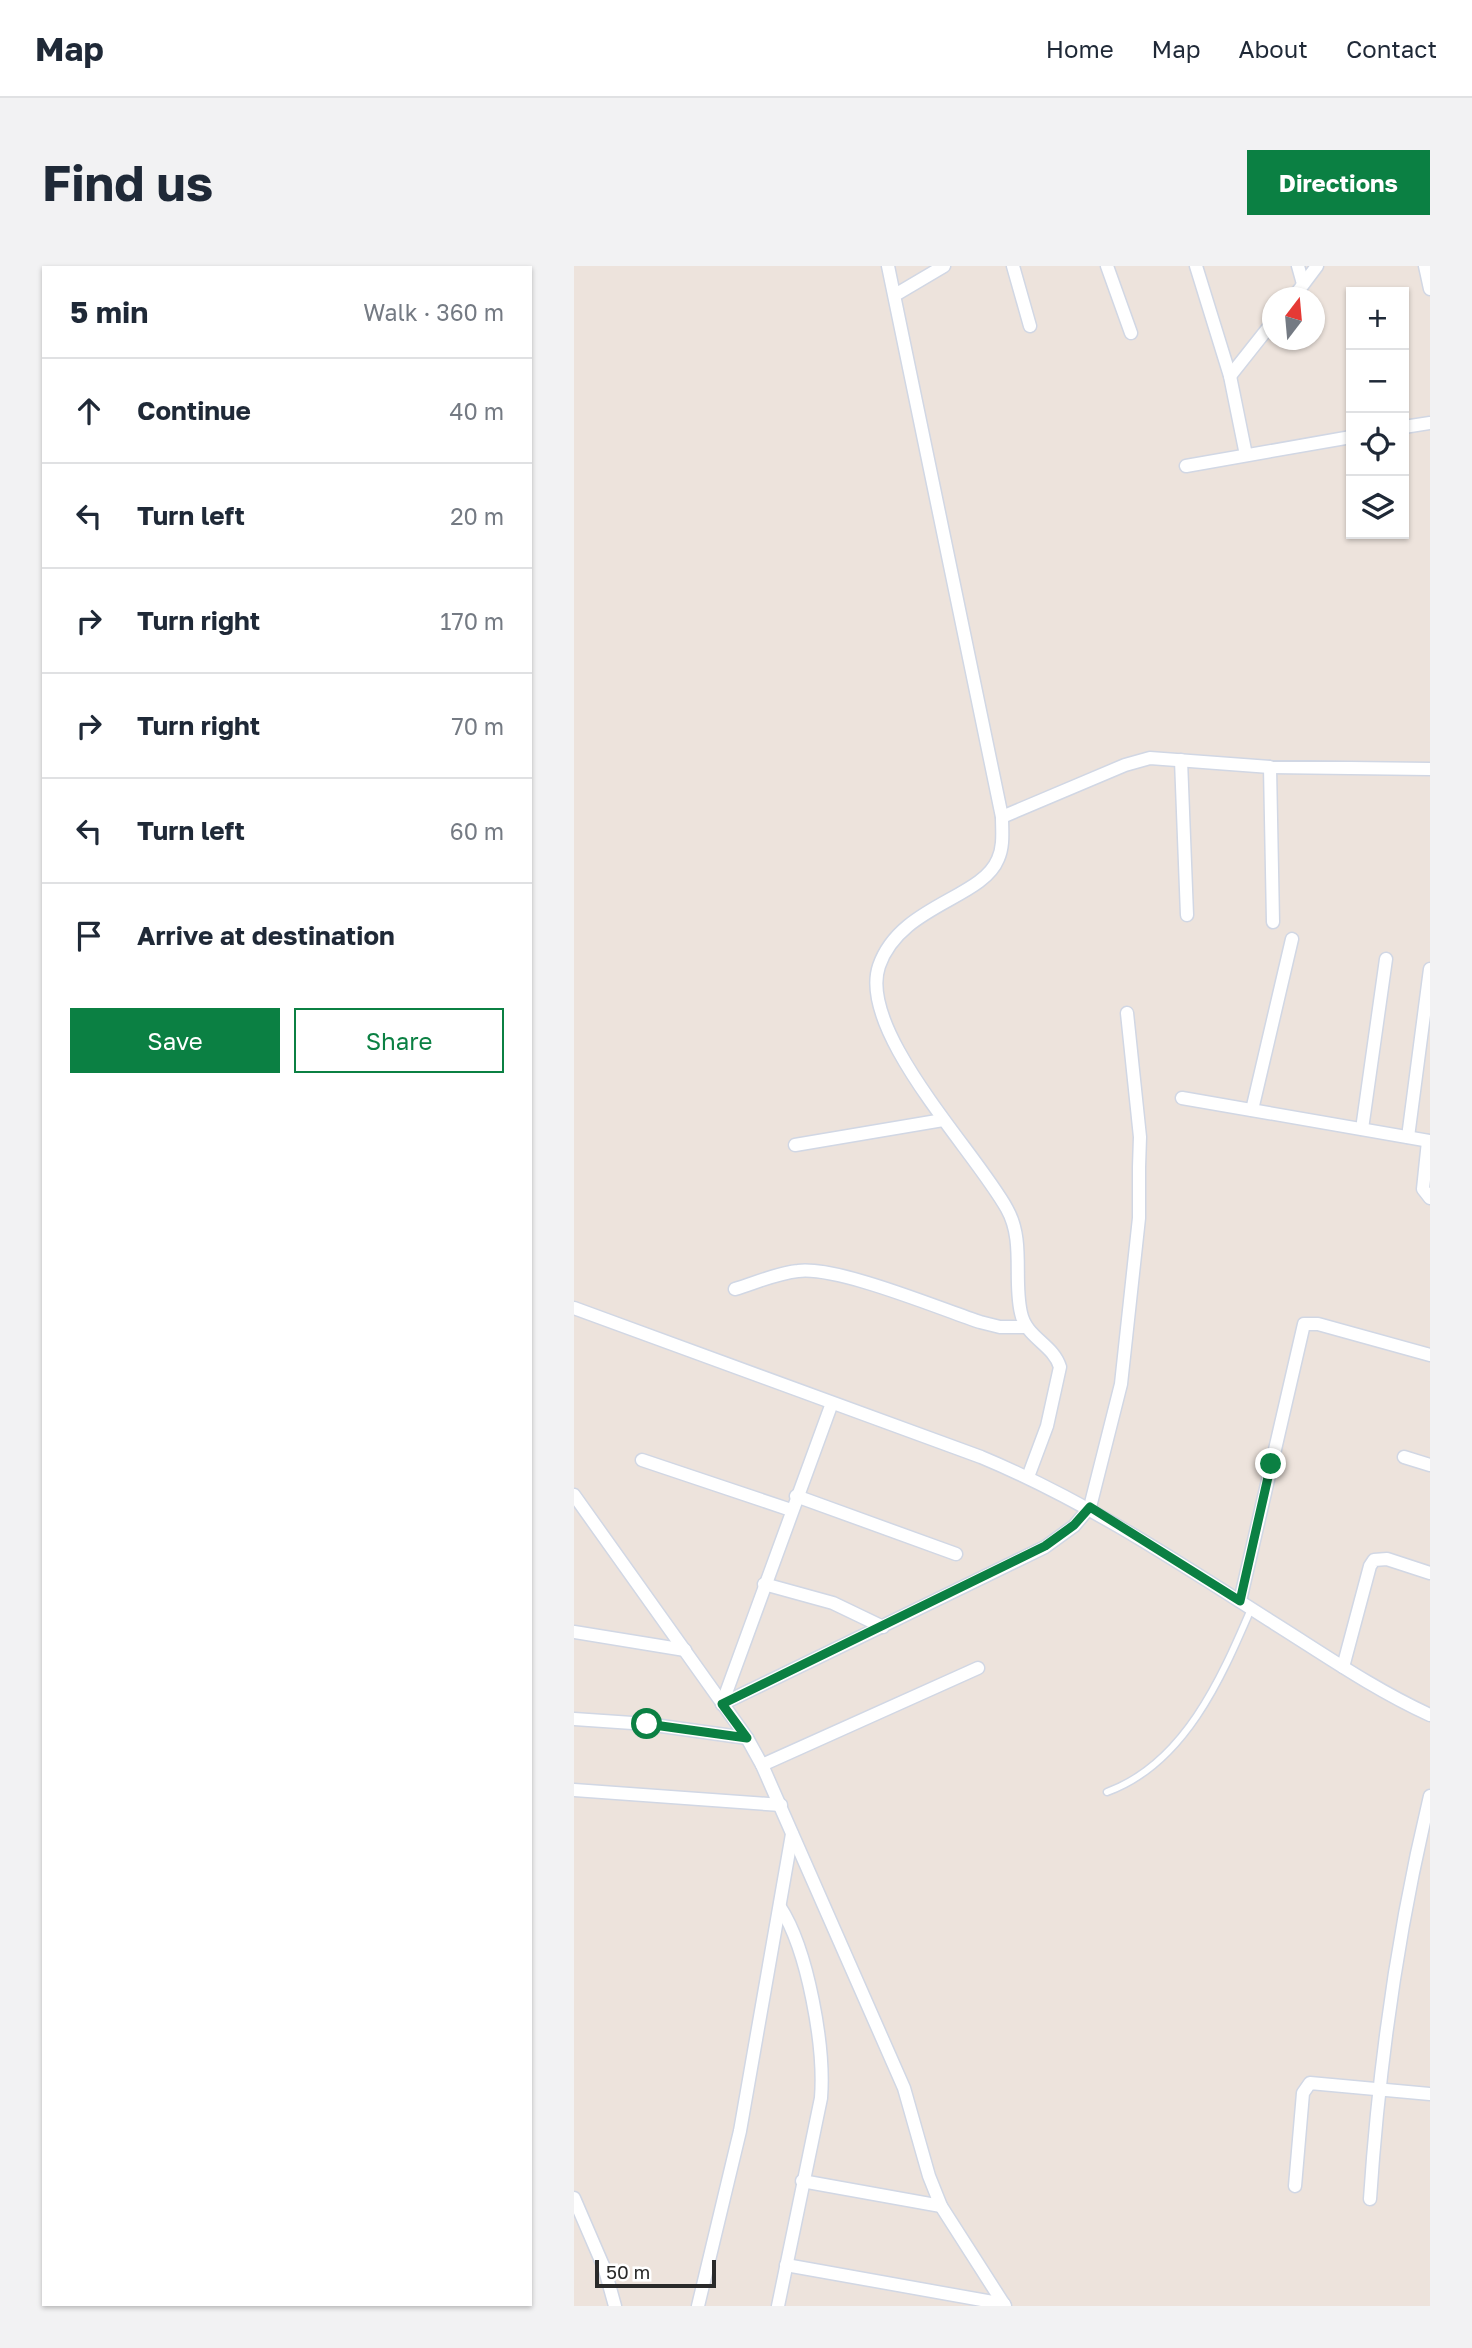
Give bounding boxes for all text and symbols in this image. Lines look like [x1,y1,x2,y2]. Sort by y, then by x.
text: Map [35,29,104,68]
text: Home [1046,34,1114,63]
text: Map [1152,34,1201,63]
text: About [1239,34,1308,63]
text: Contact [1346,34,1437,63]
button: Directions [1247,150,1430,215]
text: Find us [42,153,213,212]
north arrow [1262,287,1325,350]
map controls [1346,287,1409,539]
button: + [1346,287,1409,350]
text: 5 min [70,294,148,330]
text: Walk · 360 m [363,298,504,326]
button: − [1346,350,1409,413]
icon: ahead [70,392,108,430]
text: Continue [137,395,251,426]
text: 40 m [450,397,504,425]
button: locate [1346,413,1409,476]
button: layers [1346,476,1409,539]
icon: left [70,497,108,535]
text: Turn left [137,500,245,531]
text: 20 m [450,502,504,530]
icon: right [70,602,108,640]
text: Turn right [137,605,260,636]
text: 170 m [440,607,504,635]
icon: right [70,707,108,745]
text: Turn right [137,710,260,741]
text: 70 m [451,712,504,740]
icon: left [70,812,108,850]
text: Turn left [137,815,245,846]
text: 60 m [450,817,504,845]
icon: arrive [70,917,108,955]
text: Arrive at destination [137,920,395,951]
button: Save [70,1008,280,1073]
button: Share [294,1008,504,1073]
route end [1255,1448,1286,1479]
route start [631,1708,662,1739]
scale bar [595,2257,716,2289]
text: 50 m [606,2260,650,2283]

